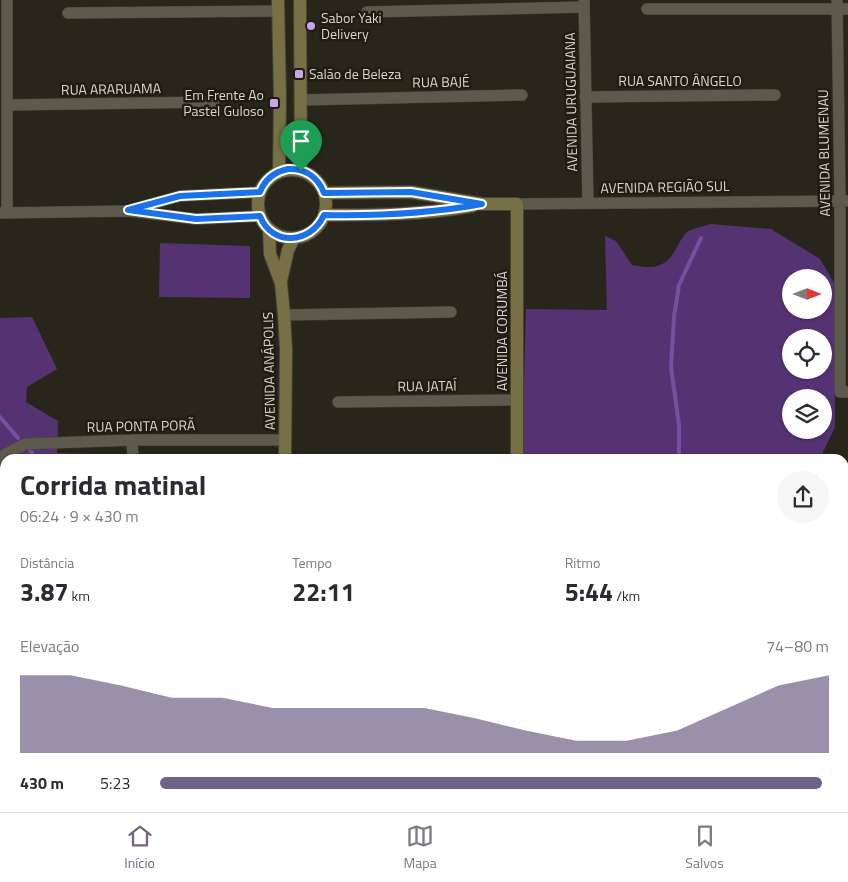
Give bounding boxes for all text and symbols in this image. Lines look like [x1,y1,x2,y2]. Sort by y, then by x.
place label: Sabor Yaki Delivery [321,7,382,44]
marker: Sabor Yaki Delivery [305,20,317,32]
street label: AVENIDA URUGUAIANA [559,32,582,172]
place label: Salão de Beleza [309,63,401,84]
marker: Salão de Beleza [293,68,305,80]
street label: RUA BAJÉ [412,70,470,93]
street label: RUA SANTO ÂNGELO [618,70,742,91]
street label: RUA ARARUAMA [61,77,162,100]
place label: Em Frente Ao Pastel Guloso [183,84,264,121]
street label: AVENIDA BLUMENAU [812,89,835,217]
marker: Em Frente Ao Pastel Guloso [268,97,280,109]
pin [280,120,322,171]
icon: arrive [287,127,315,155]
street label: AVENIDA REGIÃO SUL [600,175,730,198]
north arrow [782,269,832,319]
map controls [782,269,832,439]
street label: AVENIDA CORUMBÁ [491,270,512,391]
street label: AVENIDA ANÁPOLIS [257,312,280,430]
button: locate [782,329,832,379]
street label: RUA JATAÍ [397,374,457,397]
button: layers [782,389,832,439]
street label: RUA PONTA PORÃ [87,414,196,437]
text: Corrida matinal [20,463,206,506]
button: share [777,471,829,523]
text: 06:24 · 9 × 430 m [20,504,139,528]
text: Distância [20,552,74,573]
text: Tempo [292,552,332,573]
text: Ritmo [565,552,600,573]
text: 3.87 [20,573,68,611]
text: 22:11 [292,573,355,611]
text: 5:44 [565,573,613,611]
text: km [68,585,90,606]
text: /km [613,585,640,606]
text: Elevação [20,634,80,658]
text: 74–80 m [766,634,829,658]
text: 430 m [20,771,64,795]
text: 5:23 [100,771,130,795]
tab: Início [124,822,155,873]
tab: Mapa [404,822,437,873]
tab: Salvos [685,822,724,873]

